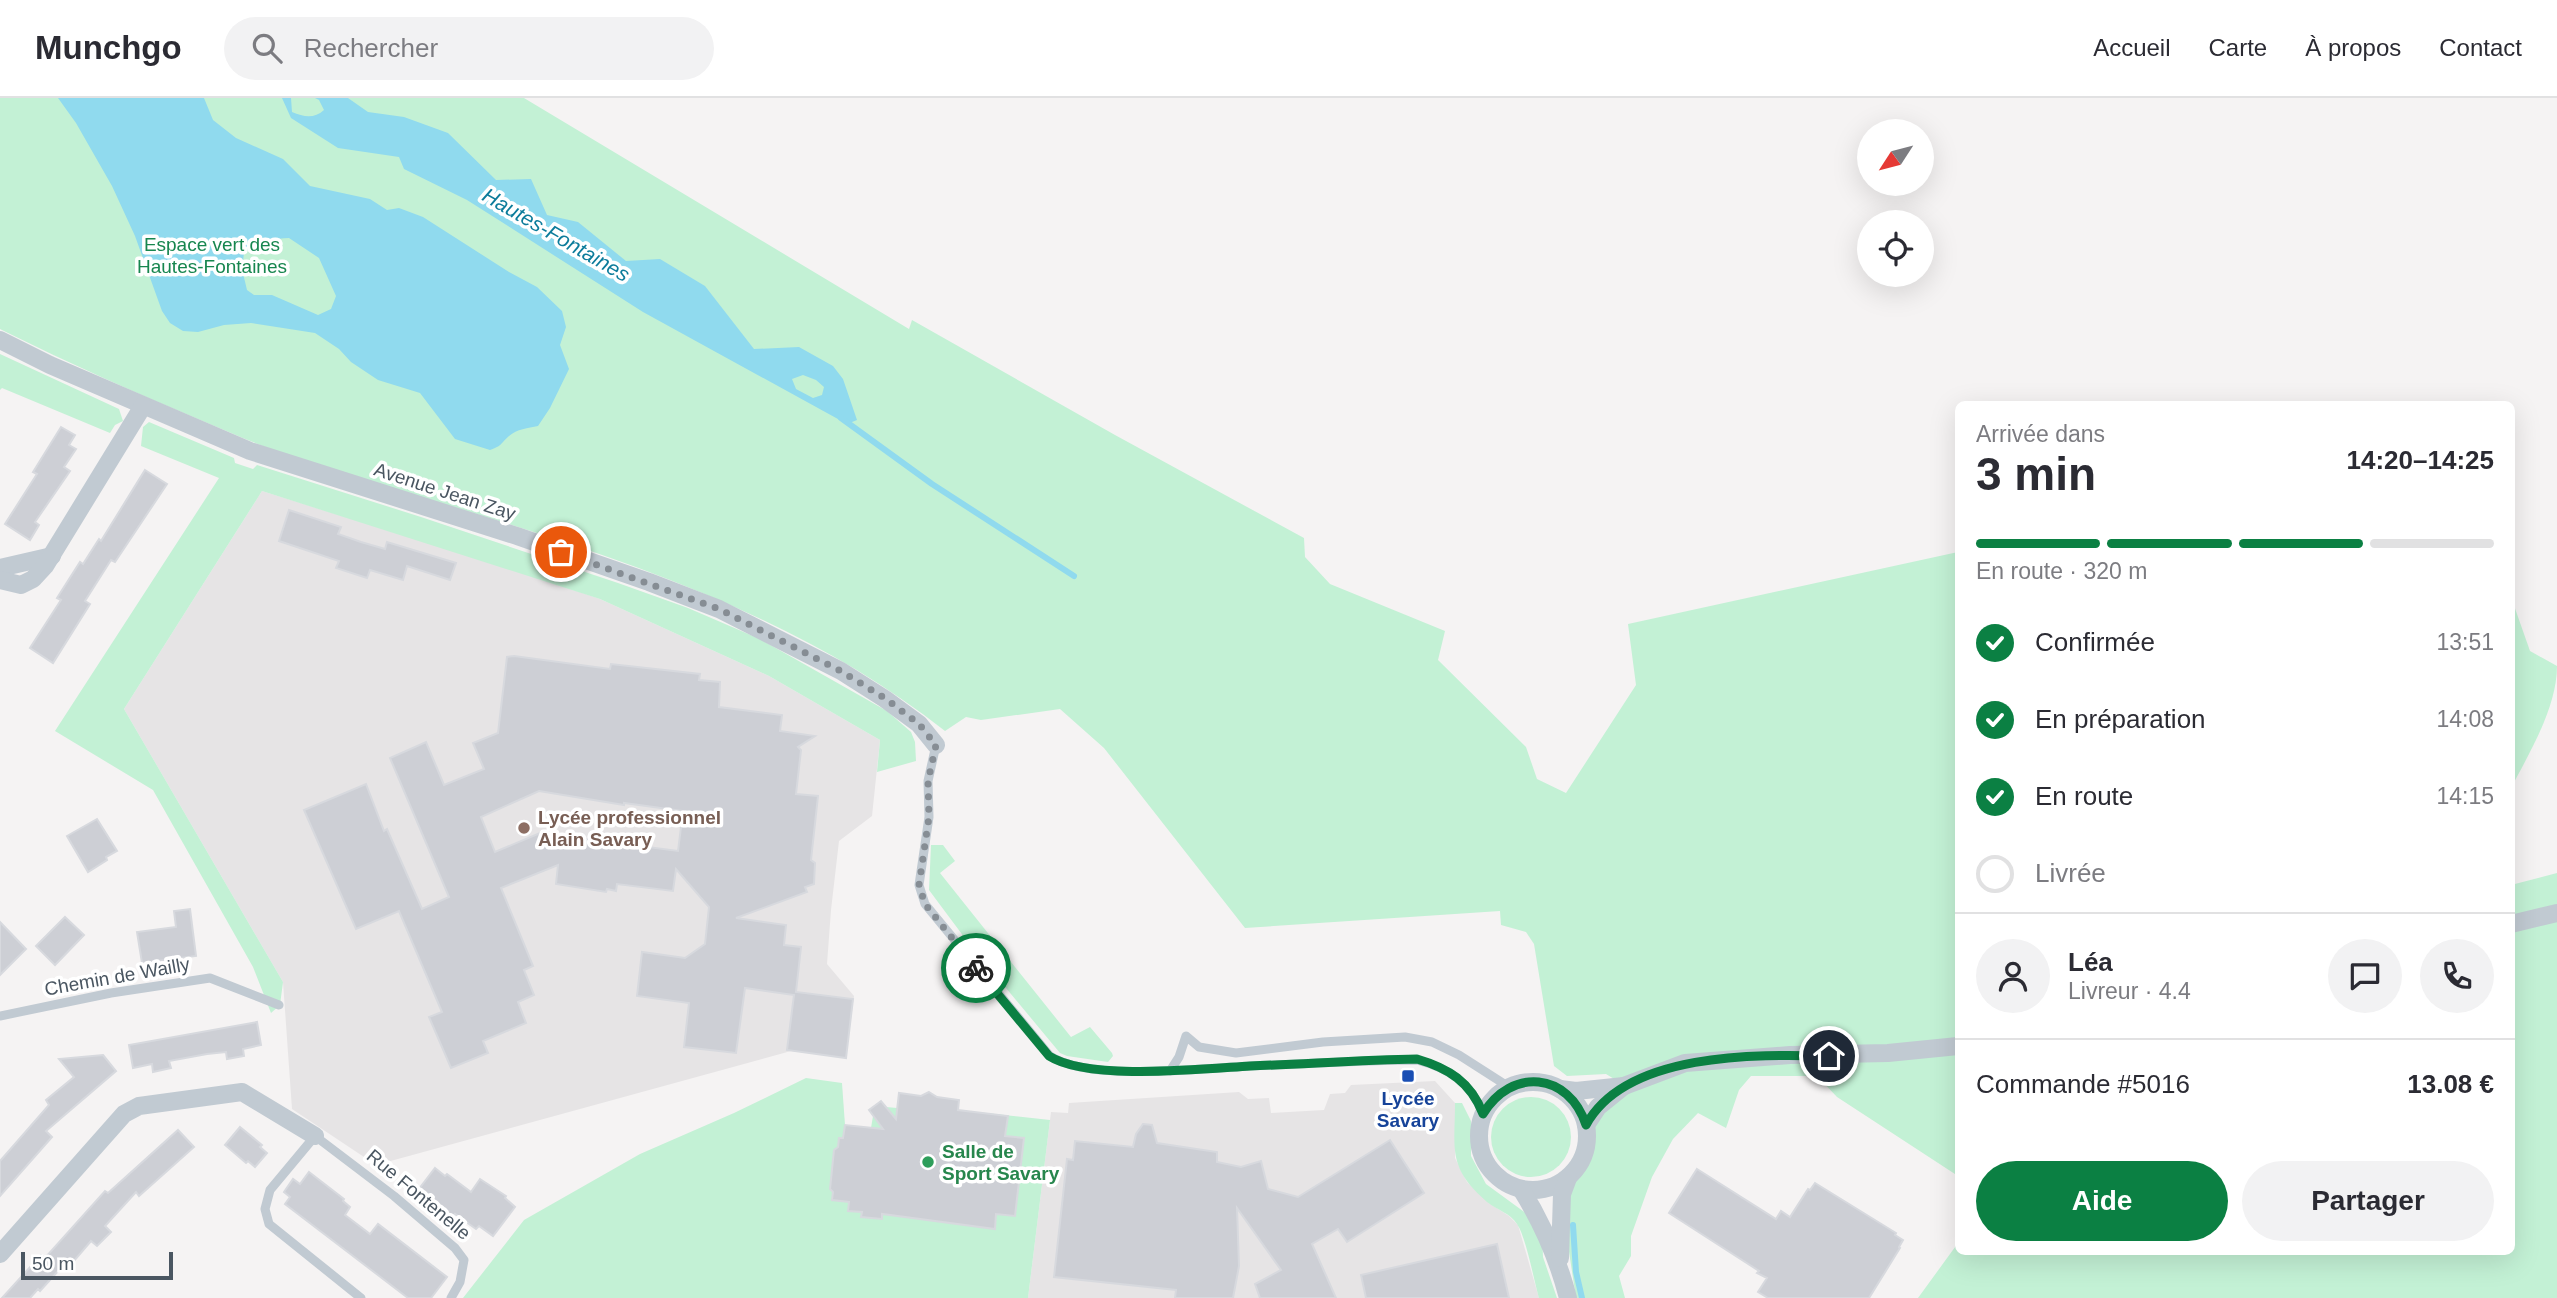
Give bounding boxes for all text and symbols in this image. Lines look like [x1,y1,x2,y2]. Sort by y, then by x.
search box [224,17,714,80]
text: Munchgo [35,29,182,66]
icon: search [248,29,286,67]
text: Rechercher [304,33,438,63]
text: Accueil [2093,34,2171,61]
text: Carte [2209,34,2267,61]
text: À propos [2305,34,2401,61]
text: Contact [2439,34,2522,61]
north arrow [1857,119,1934,196]
map controls [1857,119,1934,287]
water label: Hautes-Fontaines [479,183,634,286]
button: locate [1857,210,1934,287]
park label: Espace vert des Hautes-Fontaines [137,234,287,277]
text: Arrivée dans [1976,421,2105,447]
text: 14:20–14:25 [2347,445,2494,475]
text: 3 min [1976,448,2096,500]
street label: Avenue Jean Zay [371,459,519,524]
pin [531,522,591,582]
icon: bag [542,533,580,571]
text: En route · 320 m [1976,558,2147,584]
icon: check [1976,624,2014,662]
text: Confirmée [2035,627,2155,657]
text: 13:51 [2436,629,2494,655]
icon: check [1976,701,2014,739]
text: En préparation [2035,704,2206,734]
text: 14:08 [2436,706,2494,732]
icon: check [1976,778,2014,816]
text: En route [2035,781,2133,811]
text: 14:15 [2436,783,2494,809]
place label: Lycée professionnel Alain Savary [538,807,721,850]
marker: Lycée professionnel Alain Savary [516,820,532,836]
text: Livrée [2035,858,2106,888]
courier [941,933,1011,1003]
button: person [1976,939,2050,1013]
button: chat [2328,939,2402,1013]
button: phone [2420,939,2494,1013]
text: Léa [2068,947,2113,977]
icon: bike [957,949,995,987]
street label: Chemin de Wailly [43,953,192,1000]
text: Livreur · 4.4 [2068,978,2191,1004]
pin [1799,1026,1859,1086]
icon: home [1810,1037,1848,1075]
marker: Lycée Savary [1400,1068,1416,1084]
text: Commande #5016 [1976,1069,2190,1099]
text: 13.08 € [2407,1069,2494,1099]
place label: Lycée Savary [1377,1088,1440,1131]
place label: Salle de Sport Savary [942,1141,1060,1184]
street label: Rue Fontenelle [363,1145,475,1244]
marker: Salle de Sport Savary [920,1154,936,1170]
button: Aide [1976,1161,2228,1241]
button: Partager [2242,1161,2494,1241]
scale bar [21,1249,173,1281]
text: 50 m [32,1253,74,1274]

